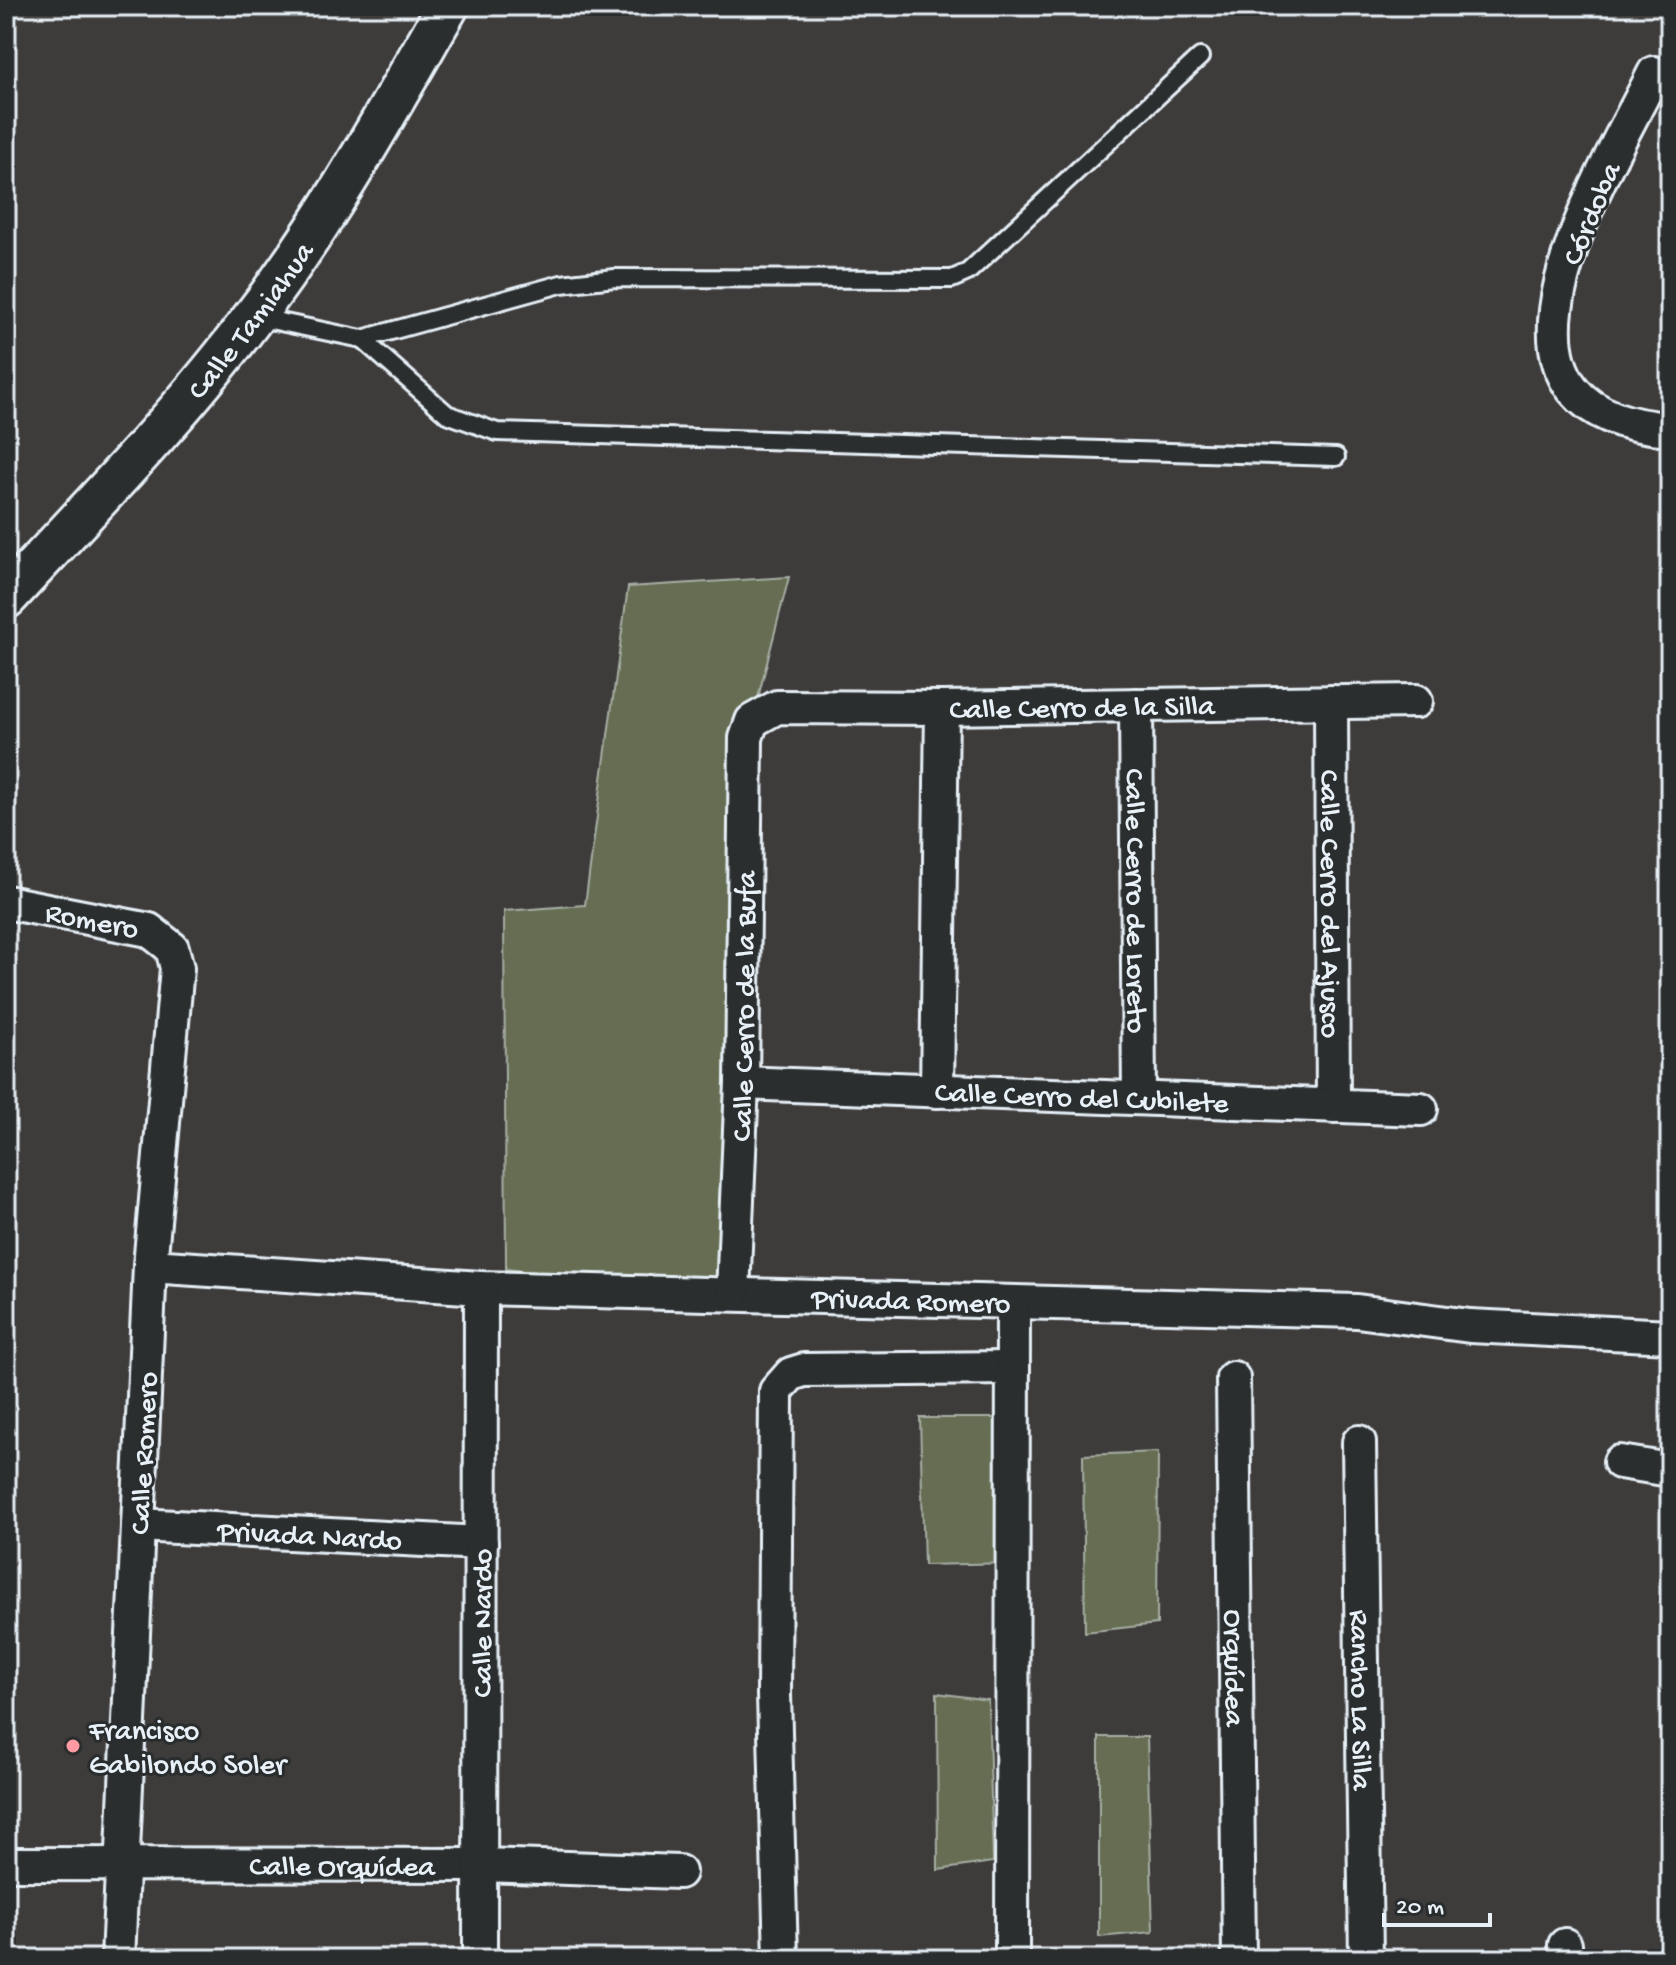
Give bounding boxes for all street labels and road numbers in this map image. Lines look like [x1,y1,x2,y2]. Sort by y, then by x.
street label: Córdoba [1557,157,1632,271]
street label: Calle Tamiahua [182,236,324,408]
street label: Calle Cerro de la Silla [949,691,1216,730]
street label: Calle Cerro de Loreto [1114,768,1152,1034]
street label: Calle Cerro del Ajusco [1309,770,1346,1038]
street label: Calle Cerro de la Bufa [727,870,766,1142]
street label: Romero [42,897,141,950]
street label: Calle Cerro del Cubilete [934,1077,1230,1124]
street label: Privada Romero [810,1284,1011,1324]
street label: Calle Romero [125,1371,168,1536]
street label: Privada Nardo [215,1516,403,1561]
street label: Calle Nardo [467,1549,503,1697]
street label: Orquídea [1213,1609,1250,1728]
street label: Rancho La Silla [1339,1609,1377,1792]
street label: Calle Orquídea [249,1852,436,1887]

